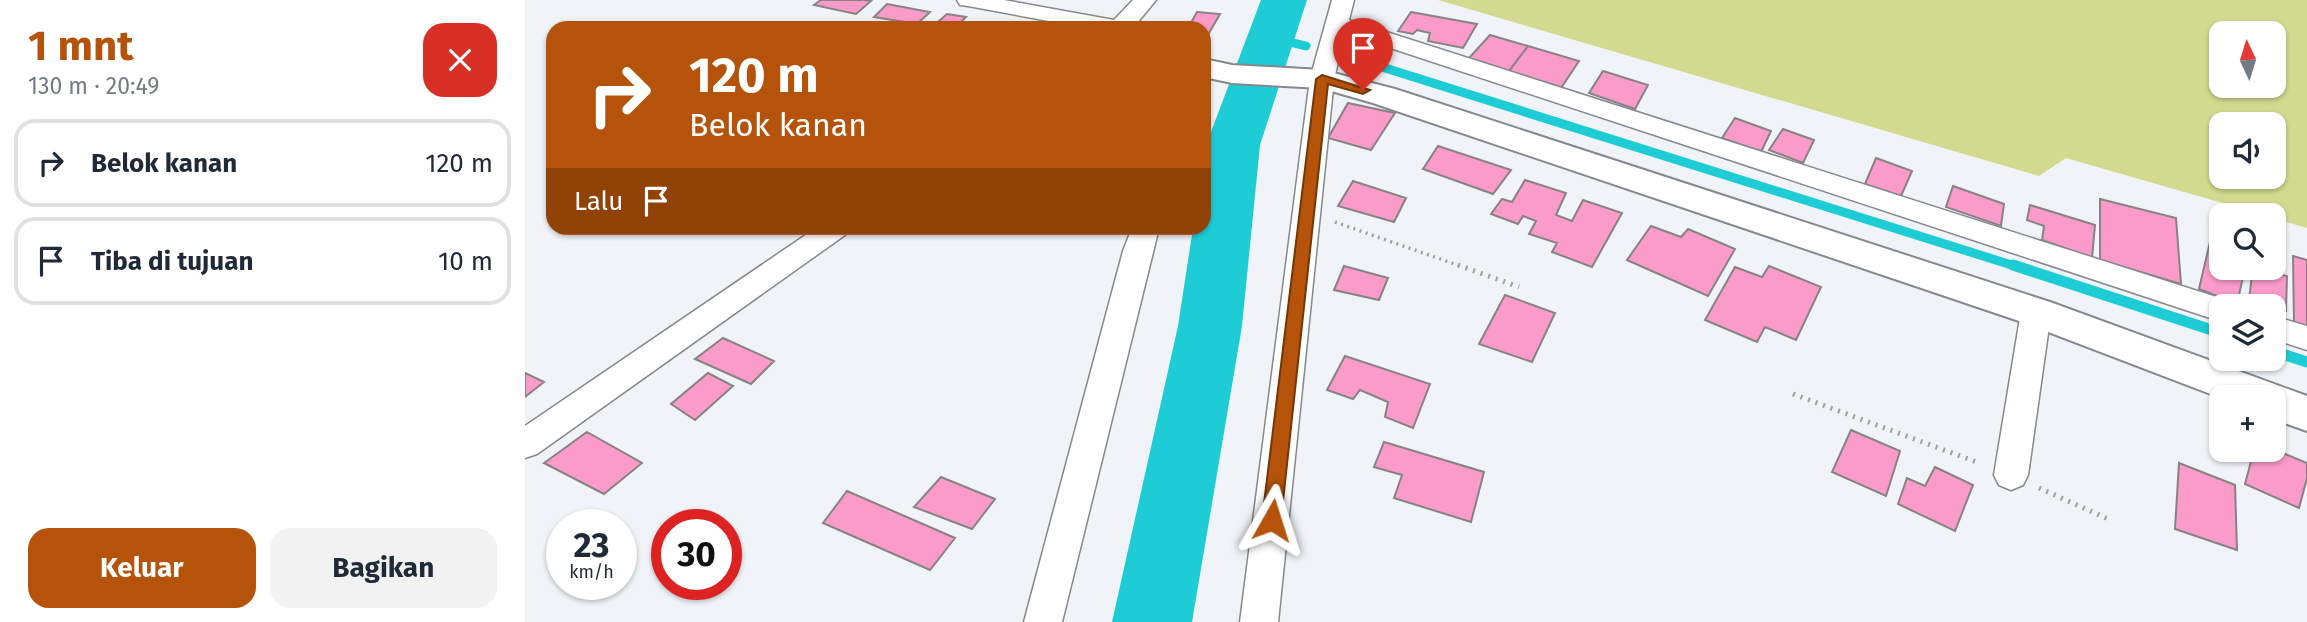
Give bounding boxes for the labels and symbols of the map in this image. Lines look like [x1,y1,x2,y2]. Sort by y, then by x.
pin [1333,18,1393,90]
north arrow [2209,21,2285,98]
position arrow [1235,483,1309,557]
speed limit sign: 30 [651,509,742,600]

